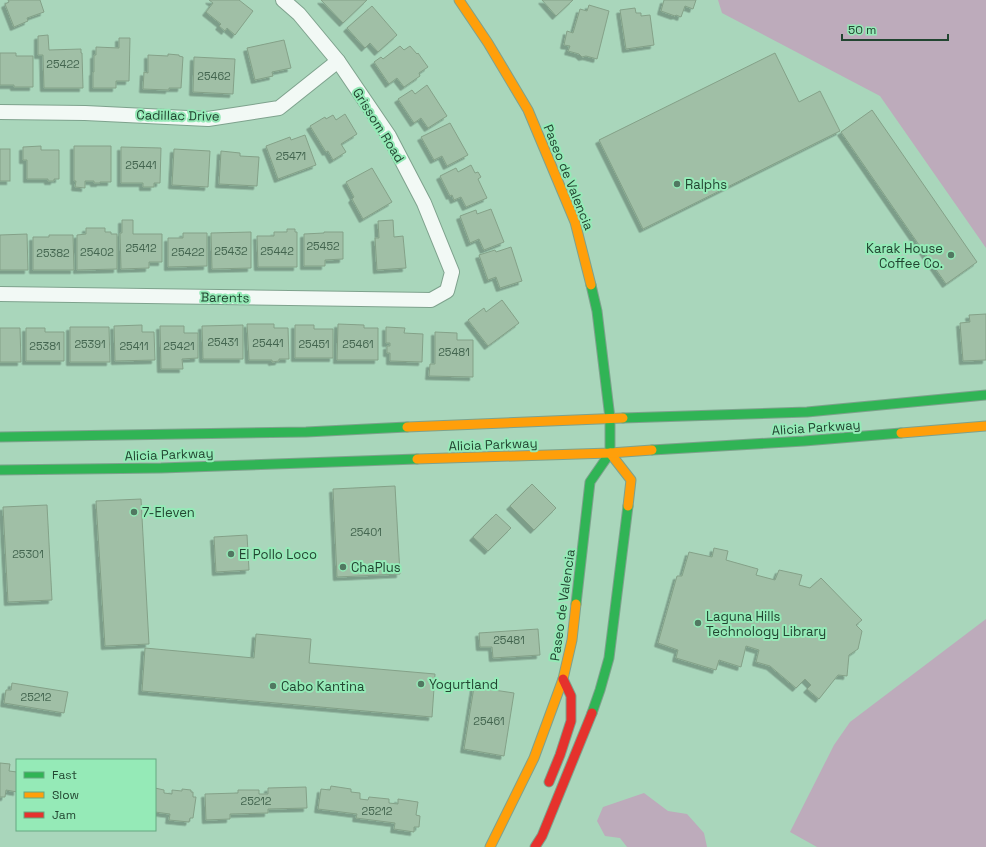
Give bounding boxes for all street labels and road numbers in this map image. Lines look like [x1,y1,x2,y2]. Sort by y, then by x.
street label: Grissom Road [349,85,408,166]
street label: Cadillac Drive [136,106,220,125]
street label: Paseo de Valencia [540,122,598,233]
street label: Barents [200,289,250,306]
street label: Alicia Parkway [771,416,861,439]
street label: Alicia Parkway [448,434,538,455]
street label: Alicia Parkway [124,444,214,465]
street label: Paseo de Valencia [546,548,579,662]

